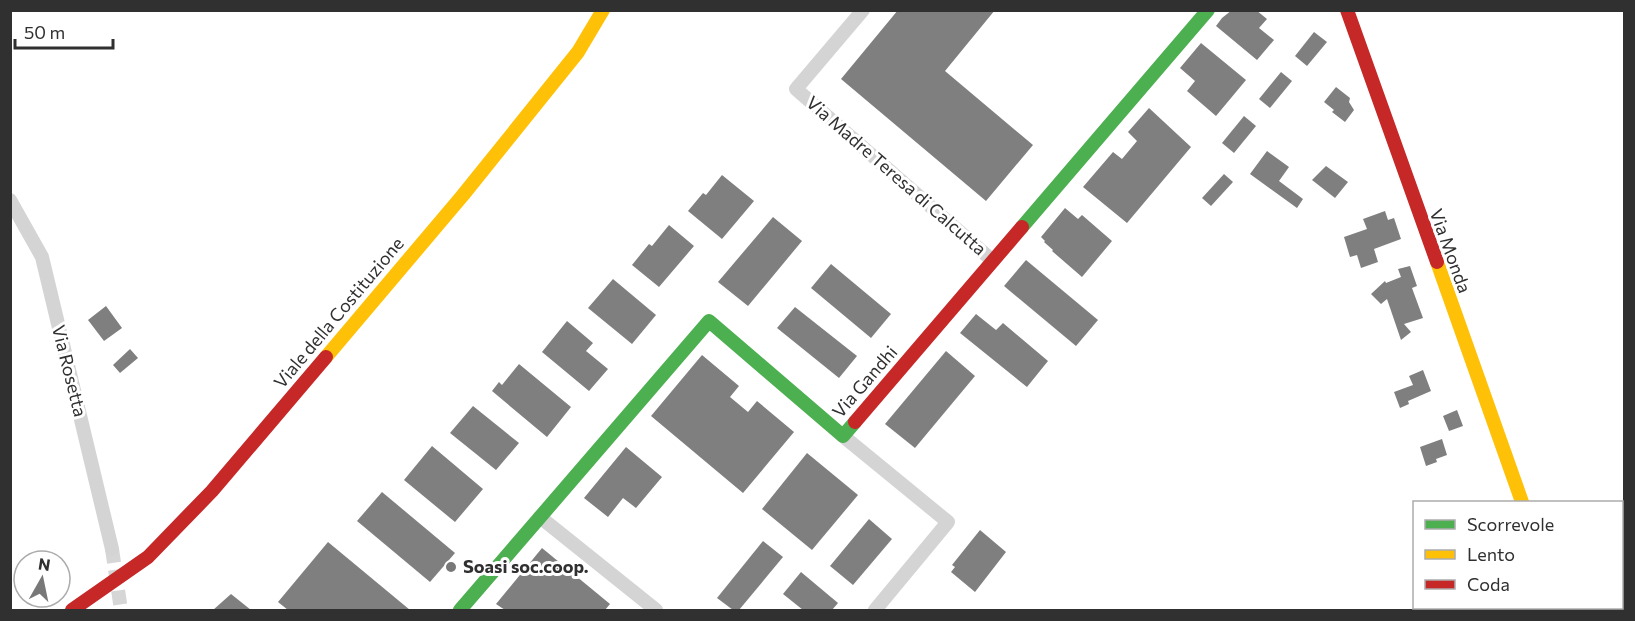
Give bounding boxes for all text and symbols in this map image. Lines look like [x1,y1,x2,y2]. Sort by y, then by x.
scale bar [15,12,112,50]
text: 50 m [24,21,65,43]
street label: Via Madre Teresa di Calcutta [802,91,991,259]
street label: Via Monda [1426,206,1476,296]
street label: Viale della Costituzione [269,232,408,392]
street label: Via Rosetta [48,323,92,419]
street label: Via Gandhi [827,341,901,422]
legend [1413,501,1623,609]
text: Scorrevole [1467,513,1554,535]
text: Lento [1467,543,1515,565]
north arrow [12,549,72,609]
text: N [37,553,52,574]
place label: Soasi soc.coop. [463,555,589,577]
marker: Soasi soc.coop. [444,560,458,574]
text: Coda [1467,573,1510,595]

